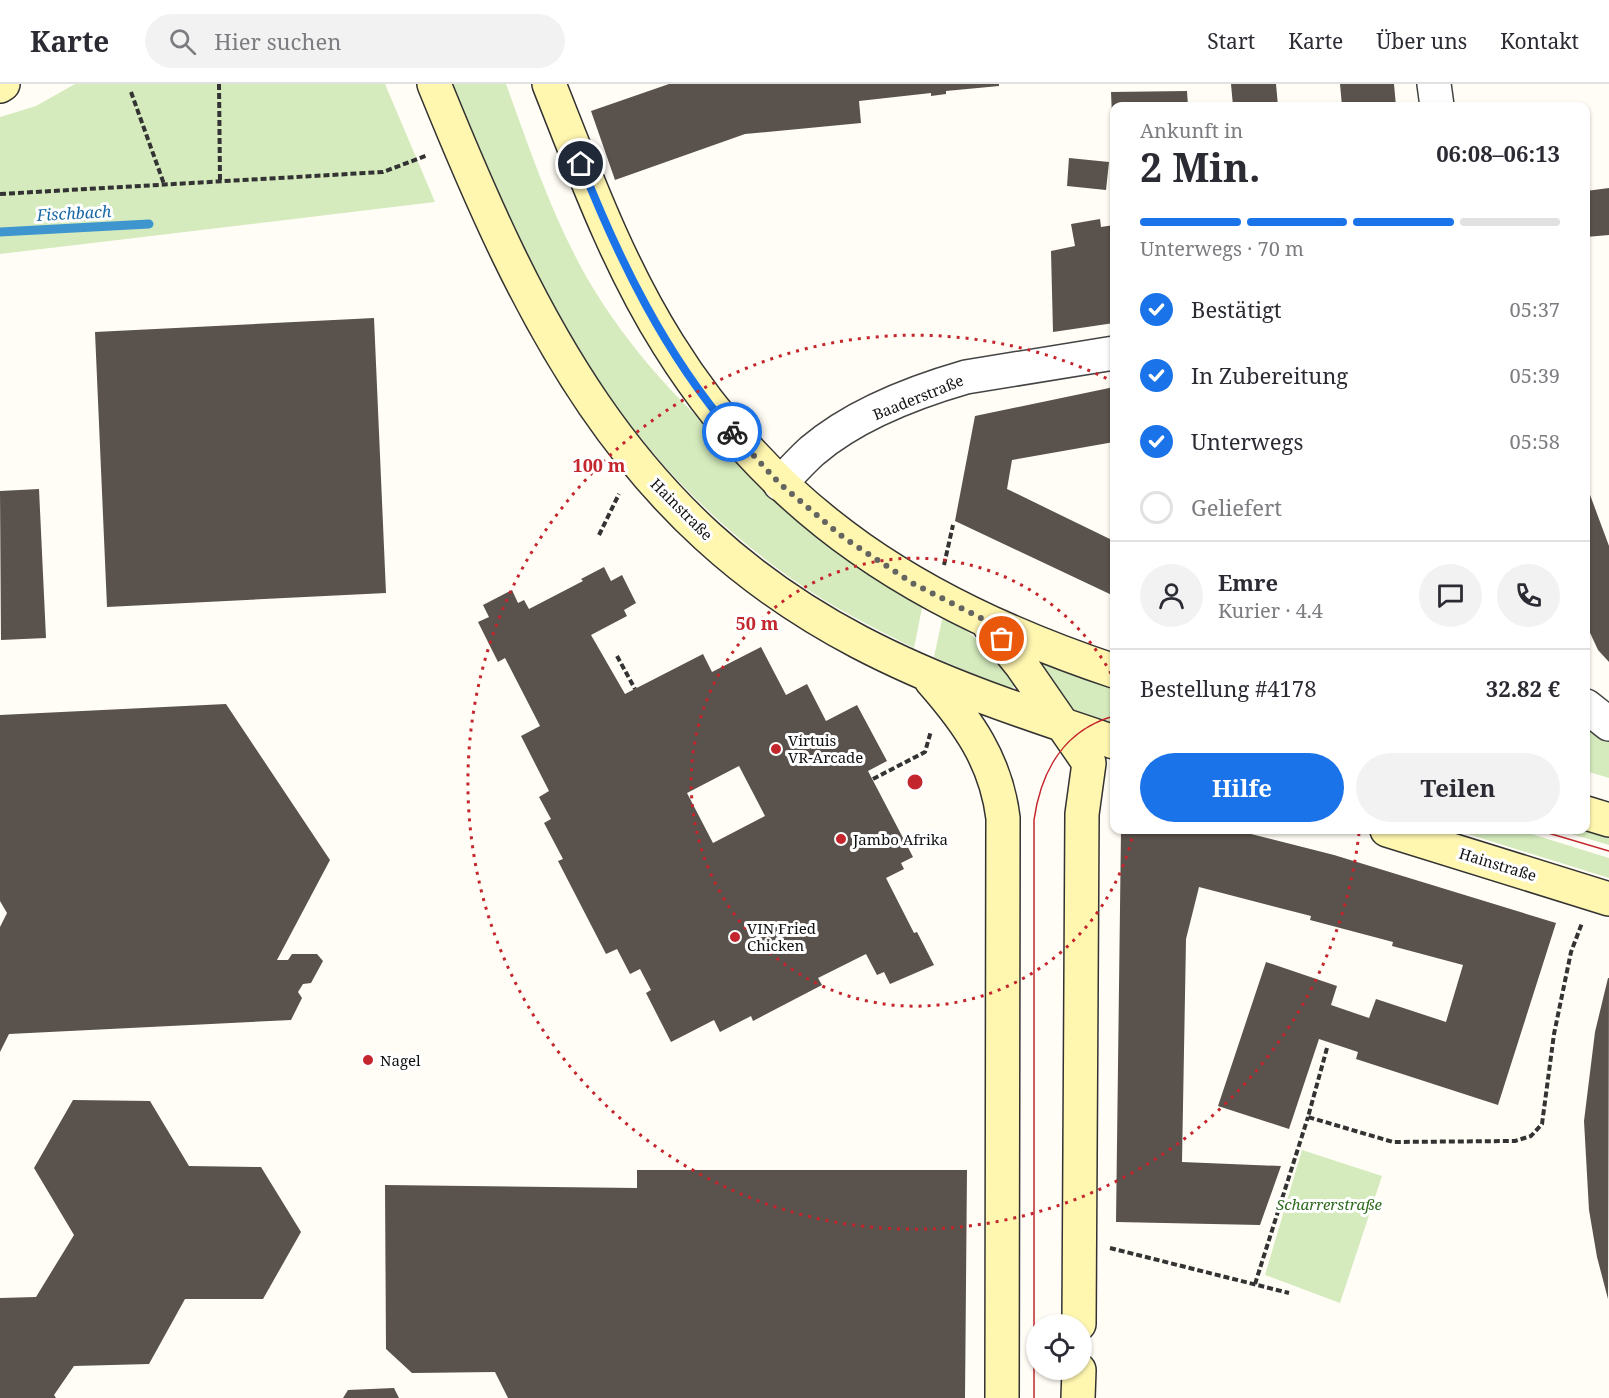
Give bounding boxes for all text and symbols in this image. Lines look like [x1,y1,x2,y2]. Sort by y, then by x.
search box [145,14,565,68]
text: Karte [30,22,109,60]
icon: search [166,25,199,58]
text: Hier suchen [214,26,341,56]
text: Start [1207,27,1255,55]
text: Karte [1288,27,1343,55]
text: Über uns [1376,27,1467,55]
text: Kontakt [1500,27,1579,55]
text: Ankunft in [1140,117,1243,144]
pin [555,138,606,189]
text: 06:08–06:13 [1436,138,1560,168]
text: 2 Min. [1140,140,1261,193]
icon: home [564,147,597,180]
water label: Fischbach [35,200,112,226]
text: Unterwegs · 70 m [1140,235,1304,262]
icon: check [1140,293,1173,326]
text: Bestätigt [1191,294,1282,324]
text: 05:37 [1510,296,1560,323]
icon: check [1140,359,1173,392]
text: In Zubereitung [1191,360,1348,390]
text: 05:39 [1510,362,1560,389]
street label: Baaderstraße [870,370,966,424]
courier [702,402,762,462]
icon: bike [716,416,749,449]
icon: check [1140,425,1173,458]
text: Unterwegs [1191,426,1303,456]
text: 05:58 [1510,428,1560,455]
text: 100 m [573,453,626,477]
street label: Hainstraße [647,474,717,544]
text: Geliefert [1191,492,1282,522]
button: person [1140,564,1203,627]
button: chat [1419,564,1482,627]
button: phone [1497,564,1560,627]
text: Emre [1218,567,1278,597]
text: Kurier · 4.4 [1218,597,1323,624]
text: 50 m [736,611,779,635]
pin [976,613,1027,664]
icon: bag [985,622,1018,655]
text: Bestellung #4178 [1140,673,1316,703]
text: 32.82 € [1486,673,1560,703]
place label: Virtuis VR-Arcade [788,730,863,767]
marker: Virtuis VR-Arcade [769,742,783,756]
button: Hilfe [1140,753,1344,822]
button: Teilen [1356,753,1560,822]
centre of rings [905,772,925,792]
place label: Jambo Afrika [852,829,948,849]
marker: Jambo Afrika [834,832,848,846]
street label: Hainstraße [1457,843,1539,885]
place label: VIN Fried Chicken [747,918,816,955]
marker: VIN Fried Chicken [728,930,742,944]
place label: Nagel [380,1050,421,1070]
marker: Nagel [361,1053,375,1067]
park label: Scharrerstraße [1276,1194,1383,1214]
map controls [1026,1314,1092,1380]
button: locate [1026,1314,1092,1380]

